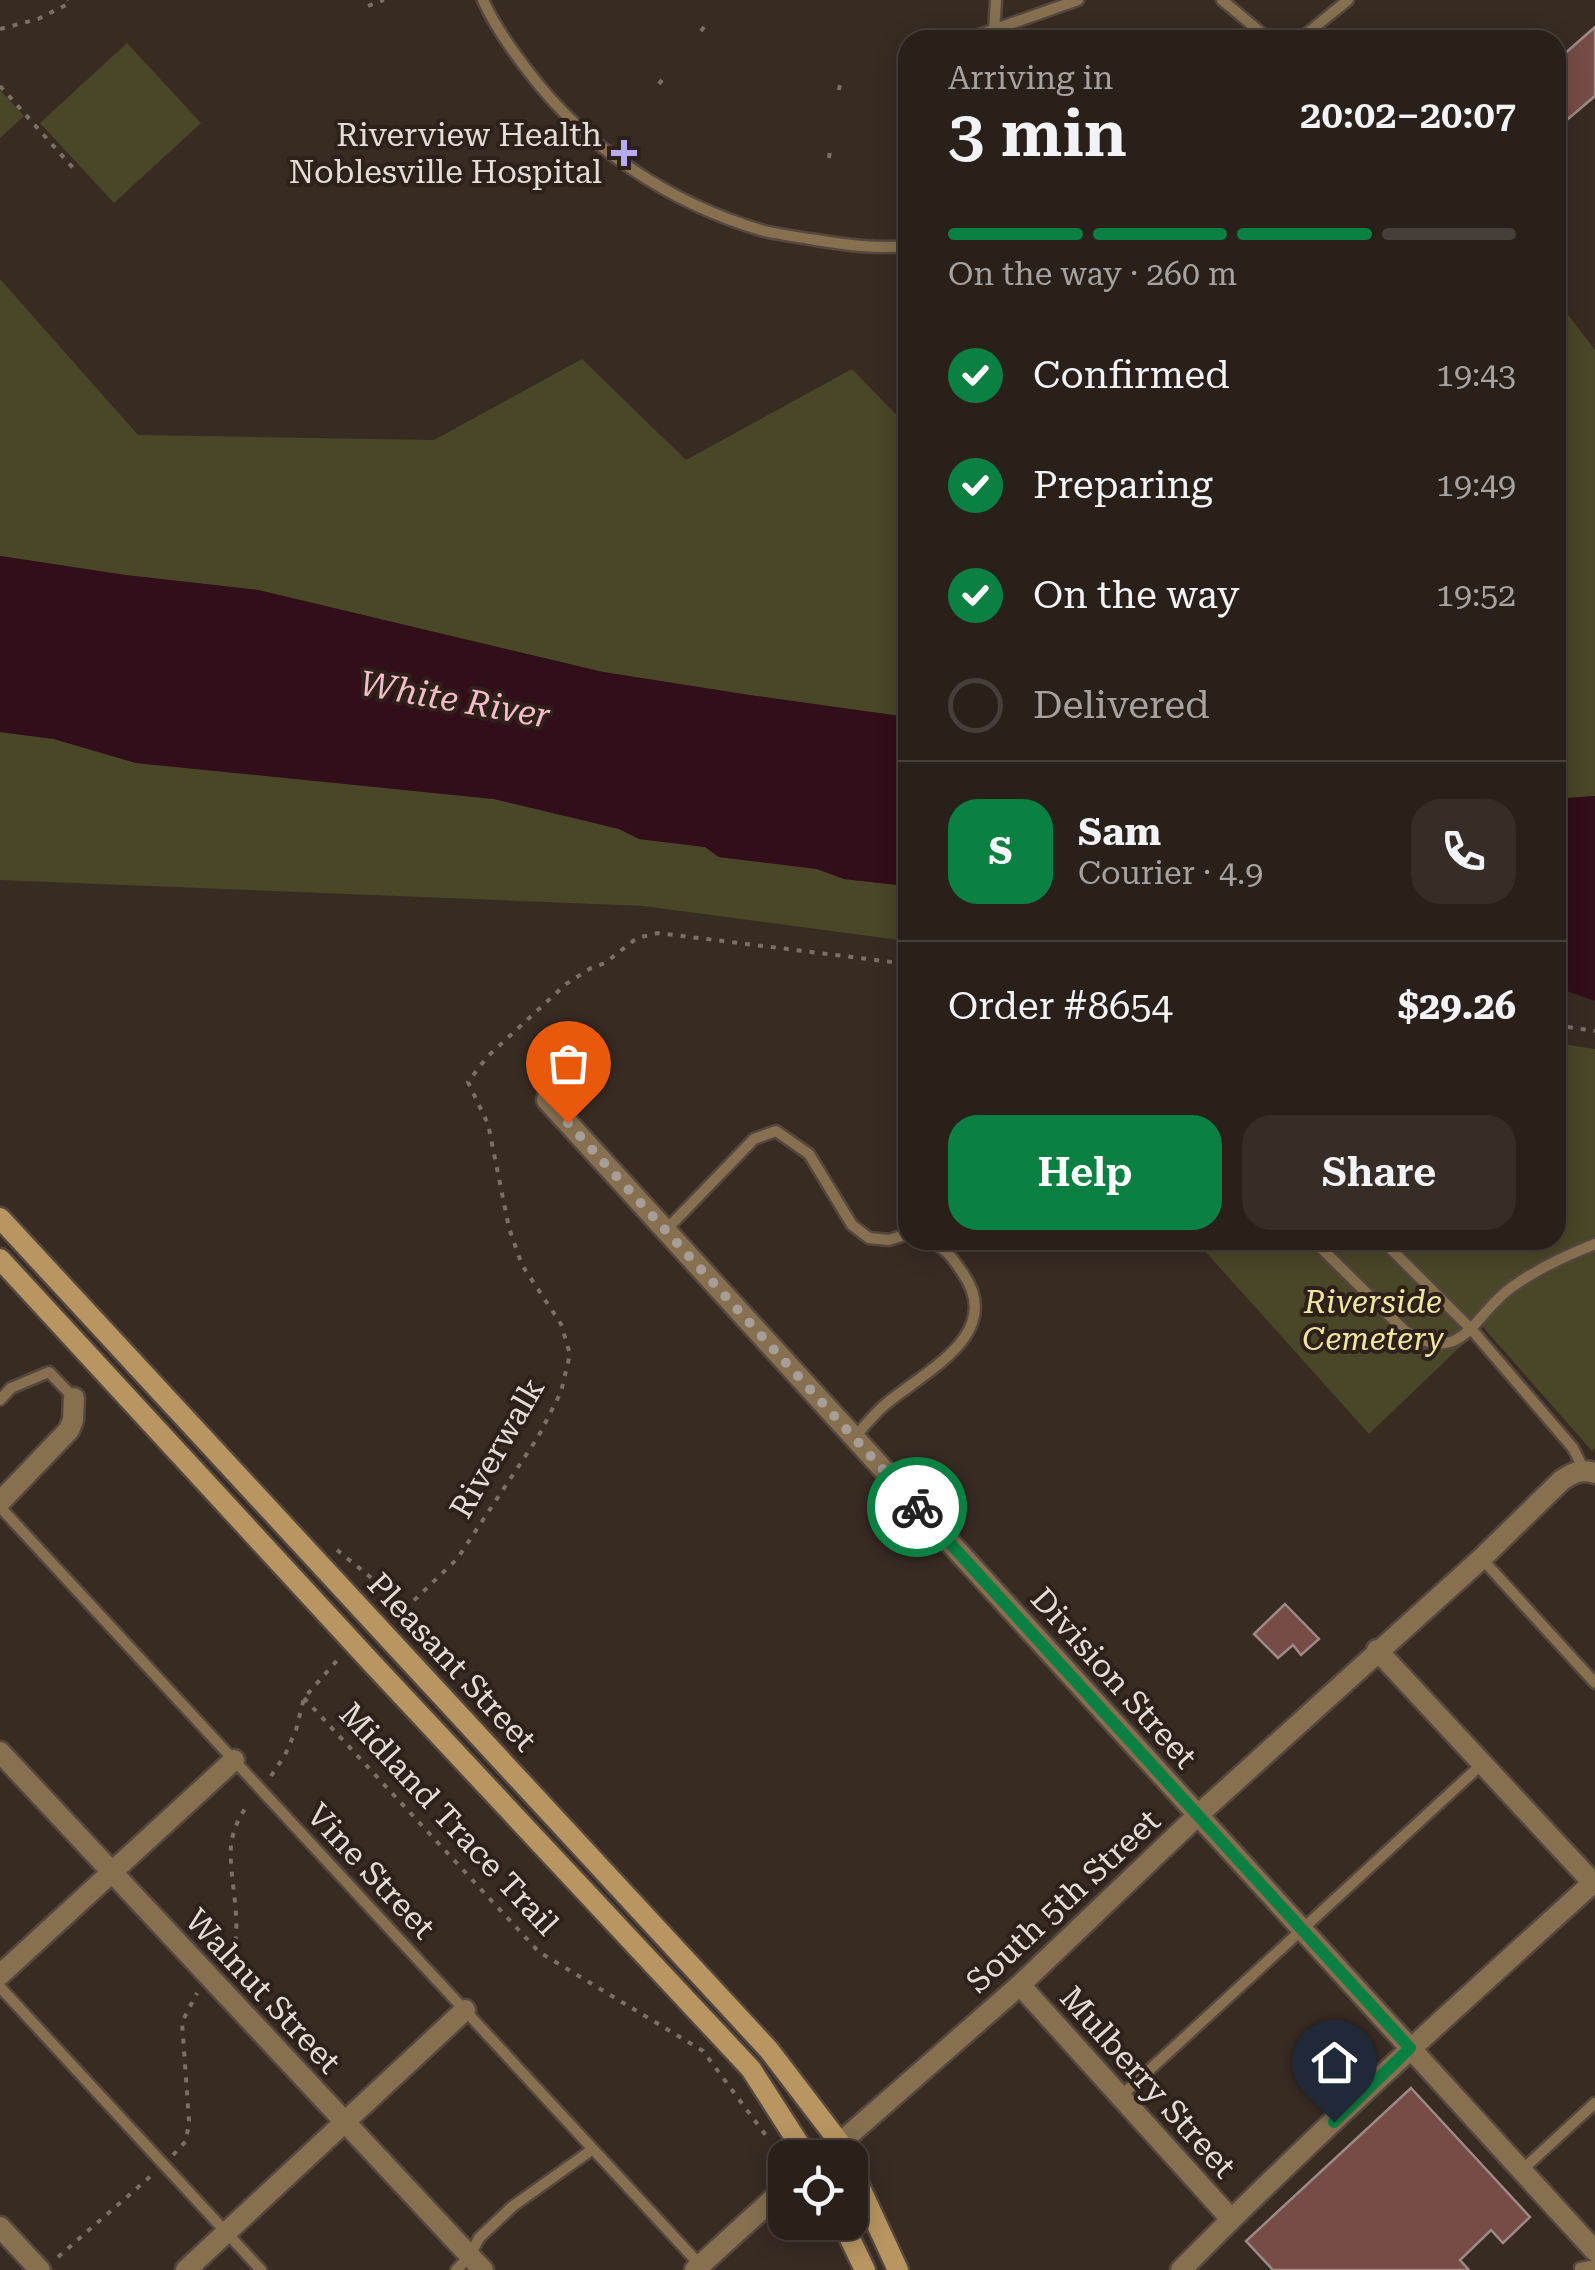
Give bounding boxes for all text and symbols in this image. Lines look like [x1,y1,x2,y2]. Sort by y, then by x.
text: Arriving in [948,59,1113,97]
text: 20:02–20:07 [1300,93,1516,137]
text: 3 min [948,96,1127,172]
place label: Riverview Health Noblesville Hospital [289,116,602,191]
marker: Riverview Health Noblesville Hospital [611,140,637,166]
text: On the way · 260 m [948,255,1237,293]
icon: check [948,348,1003,403]
text: Confirmed [1033,353,1230,397]
text: 19:43 [1436,356,1516,394]
icon: check [948,458,1003,513]
text: Preparing [1033,463,1213,507]
text: 19:49 [1436,466,1516,504]
icon: check [948,568,1003,623]
text: On the way [1033,573,1239,617]
text: 19:52 [1436,576,1516,614]
water label: White River [356,663,554,737]
text: Delivered [1033,683,1210,727]
button: phone [1411,799,1516,904]
text: Sam [1078,810,1161,854]
text: S [989,829,1012,873]
text: Courier · 4.9 [1078,854,1263,892]
text: Order #8654 [948,984,1173,1028]
text: $29.26 [1398,984,1516,1028]
pin [526,1021,611,1124]
icon: bag [541,1036,596,1091]
button: Help [948,1115,1222,1230]
button: Share [1242,1115,1516,1230]
park label: Riverside Cemetery [1302,1283,1444,1358]
street label: Riverwalk [442,1371,552,1525]
courier [867,1457,967,1557]
icon: bike [890,1480,945,1535]
street label: Pleasant Street [360,1565,544,1759]
street label: Division Street [1023,1580,1205,1776]
street label: Midland Trace Trail [332,1695,566,1943]
street label: Vine Street [299,1796,443,1946]
street label: South 5th Street [958,1801,1168,2001]
street label: Walnut Street [177,1901,349,2081]
street label: Mulberry Street [1052,1979,1244,2185]
pin [1292,2020,1377,2123]
icon: home [1307,2035,1362,2090]
map controls [768,2140,868,2240]
button: locate [768,2140,868,2240]

